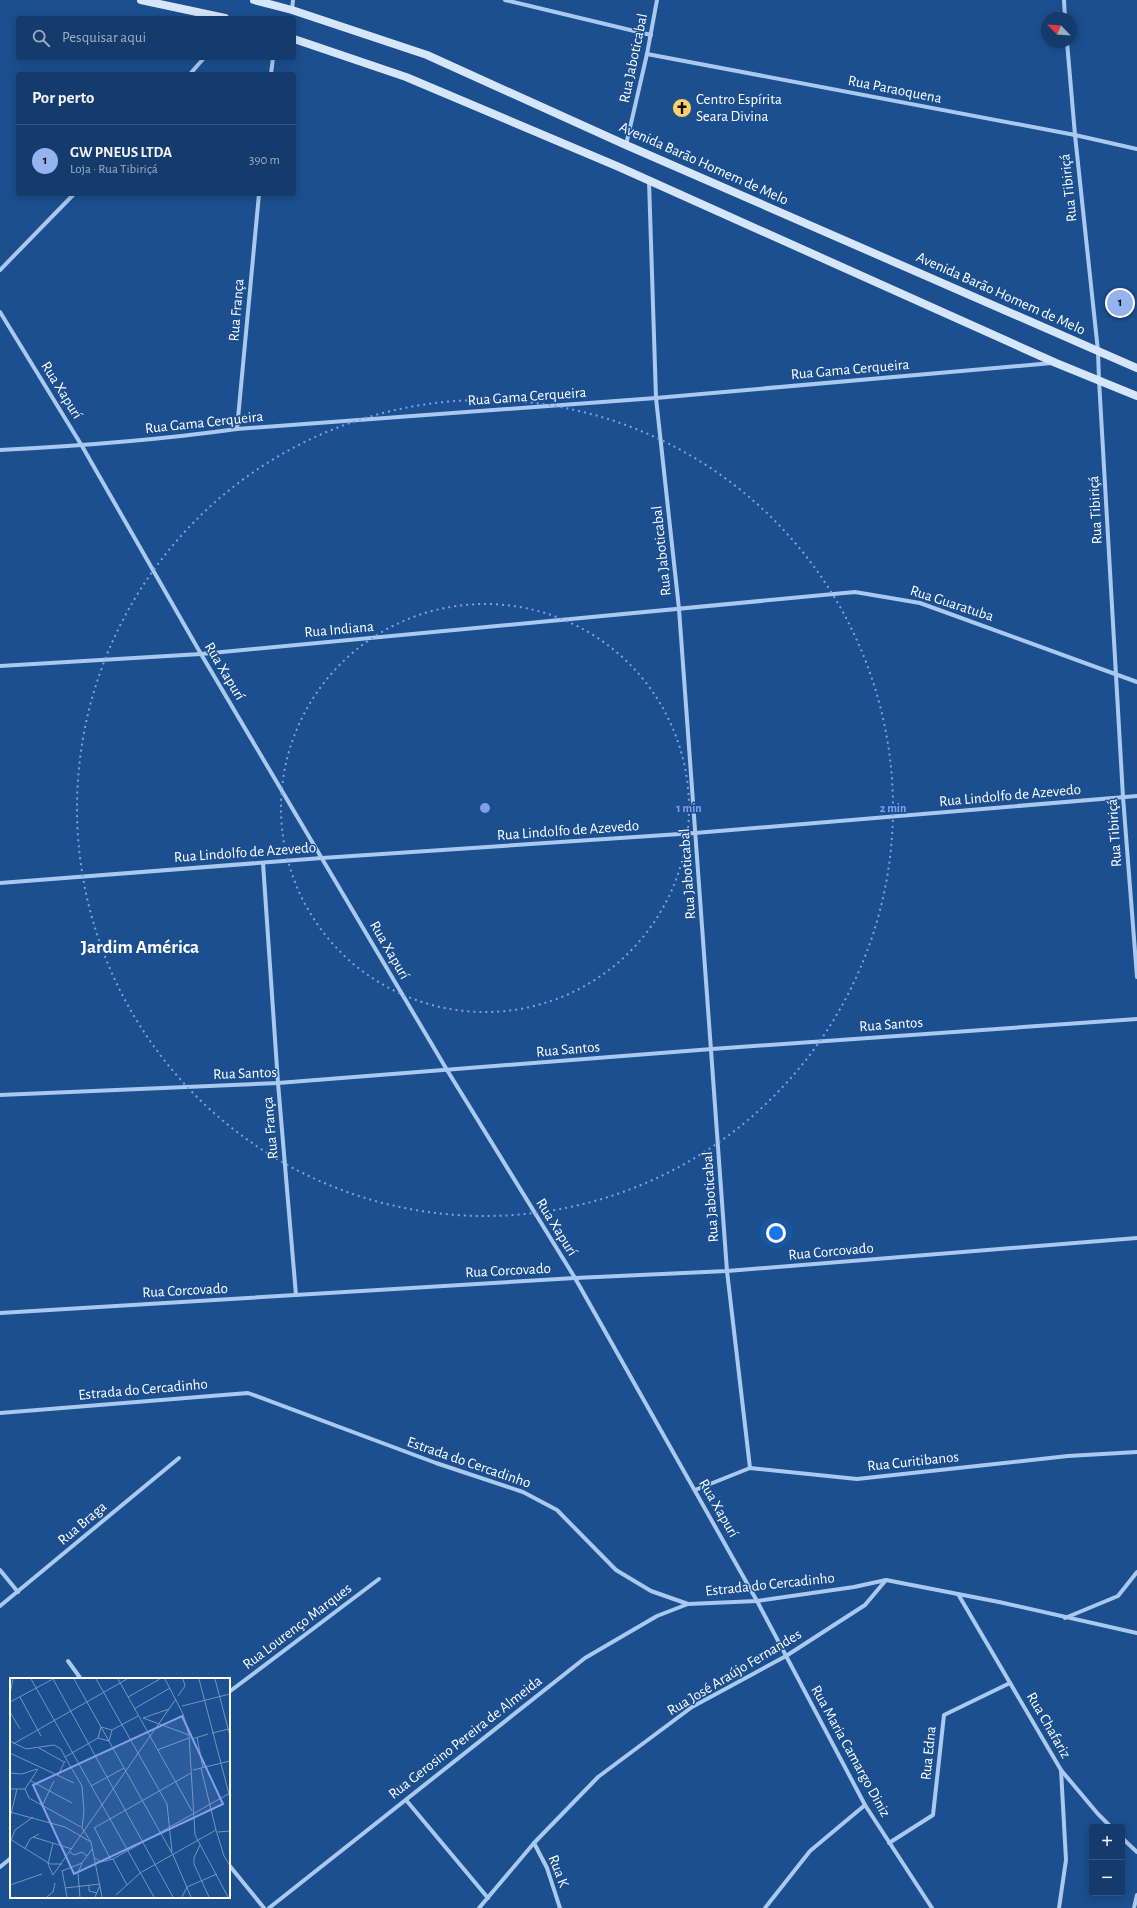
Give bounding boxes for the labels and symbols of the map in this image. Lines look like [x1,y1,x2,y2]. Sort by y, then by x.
street label: Rua Jaboticabal [617,12,650,104]
north arrow [1041,12,1077,48]
street label: Rua Paraoquena [847,73,943,106]
place label: Centro Espírita Seara Divina [696,92,782,124]
church icon: Centro Espírita Seara Divina [671,97,693,119]
street label: Avenida Barão Homem de Melo [617,119,791,208]
street label: Rua Tibiriçá [1057,153,1080,223]
street label: Avenida Barão Homem de Melo [914,249,1088,338]
street label: Rua França [226,278,247,342]
pin: 1 [1107,288,1133,318]
street label: Rua Gama Cerqueira [790,357,910,382]
street label: Rua Xapurí [38,359,85,422]
street label: Rua Gama Cerqueira [467,385,587,408]
street label: Rua Gama Cerqueira [144,409,264,436]
street label: Rua Tibiriçá [1086,475,1105,545]
street label: Rua Jaboticabal [649,505,674,597]
street label: Rua Guaratuba [908,583,996,624]
street label: Rua Indiana [304,619,374,640]
street label: Rua Xapurí [202,640,248,703]
street label: Rua Lindolfo de Azevedo [938,782,1082,809]
street label: Rua Tibiriçá [1105,798,1124,868]
centre of rings [478,801,492,815]
text: 1 min [676,802,702,814]
text: 2 min [880,802,906,814]
street label: Rua Lindolfo de Azevedo [496,818,640,843]
street label: Rua Jaboticabal [677,828,698,920]
street label: Rua Lindolfo de Azevedo [173,840,317,865]
street label: Rua Xapurí [367,919,412,982]
district label: Jardim América [81,938,199,957]
street label: Rua Santos [859,1015,923,1034]
street label: Rua Santos [536,1039,601,1060]
street label: Rua Santos [213,1065,277,1082]
street label: Rua França [260,1096,281,1160]
street label: Rua Jaboticabal [700,1151,721,1243]
street label: Rua Xapurí [533,1196,580,1259]
your location [766,1223,786,1243]
street label: Rua Corcovado [788,1240,874,1263]
street label: Rua Corcovado [465,1261,551,1280]
street label: Rua Corcovado [142,1281,228,1300]
street label: Estrada do Cercadinho [78,1376,208,1403]
street label: Estrada do Cercadinho [405,1434,533,1491]
street label: Rua Curitibanos [866,1449,960,1474]
street label: Rua Xapurí [696,1477,741,1540]
street label: Rua Braga [55,1499,110,1548]
street label: Estrada do Cercadinho [705,1570,836,1599]
street label: Rua Lourenço Marques [240,1581,355,1672]
street label: Rua José Araújo Fernandes [665,1626,804,1718]
street label: Rua Gerosino Pereira de Almeida [386,1673,545,1802]
inset map [10,1678,230,1898]
street label: Rua Maria Camargo Diniz [808,1683,893,1819]
street label: Rua Chafariz [1024,1690,1073,1761]
street label: Rua Edna [918,1725,939,1781]
street label: Rua K [546,1853,572,1890]

